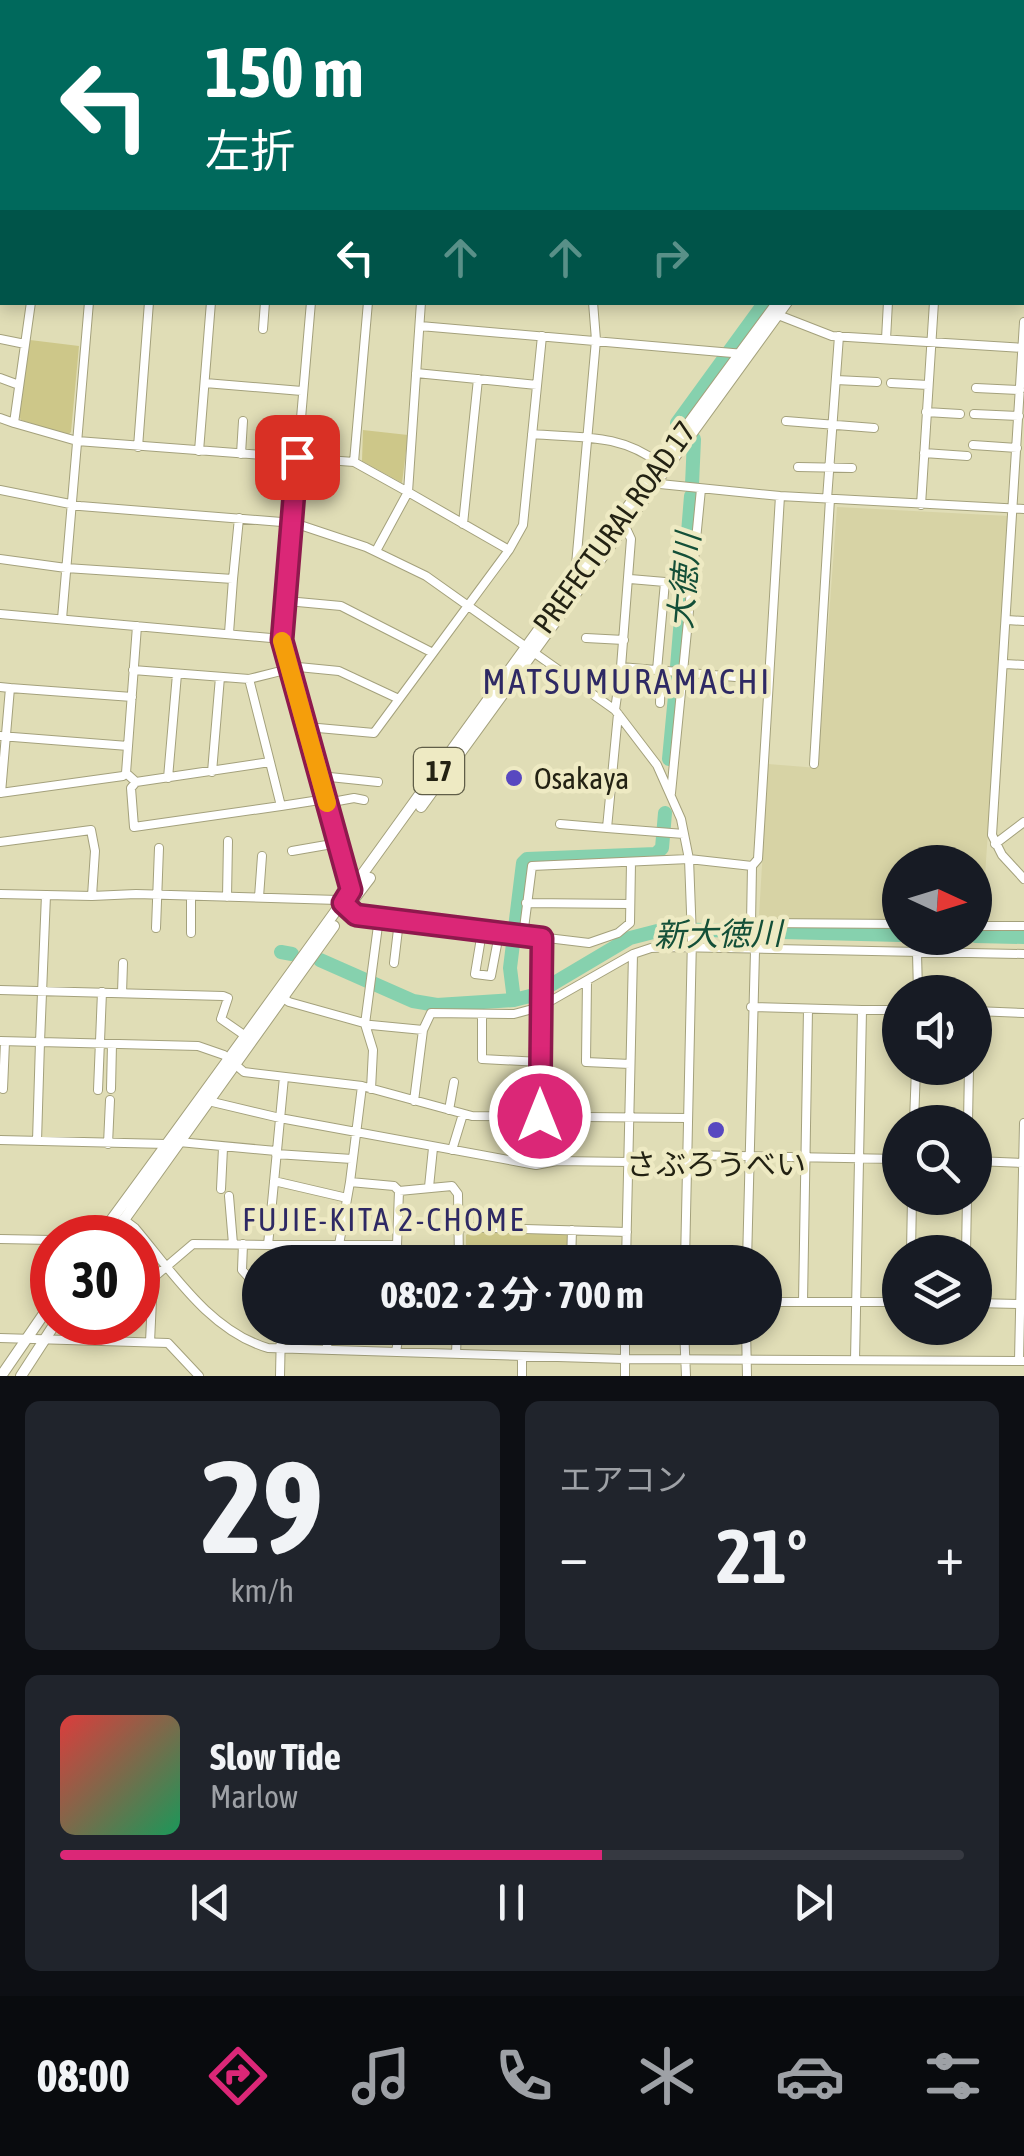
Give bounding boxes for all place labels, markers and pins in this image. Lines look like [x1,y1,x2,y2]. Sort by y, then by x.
pin [255,415,340,500]
place label: Osakaya [534,761,629,795]
marker: Osakaya [503,767,525,789]
marker: さぶろうべい [705,1119,727,1141]
place label: さぶろうべい [626,1147,806,1181]

